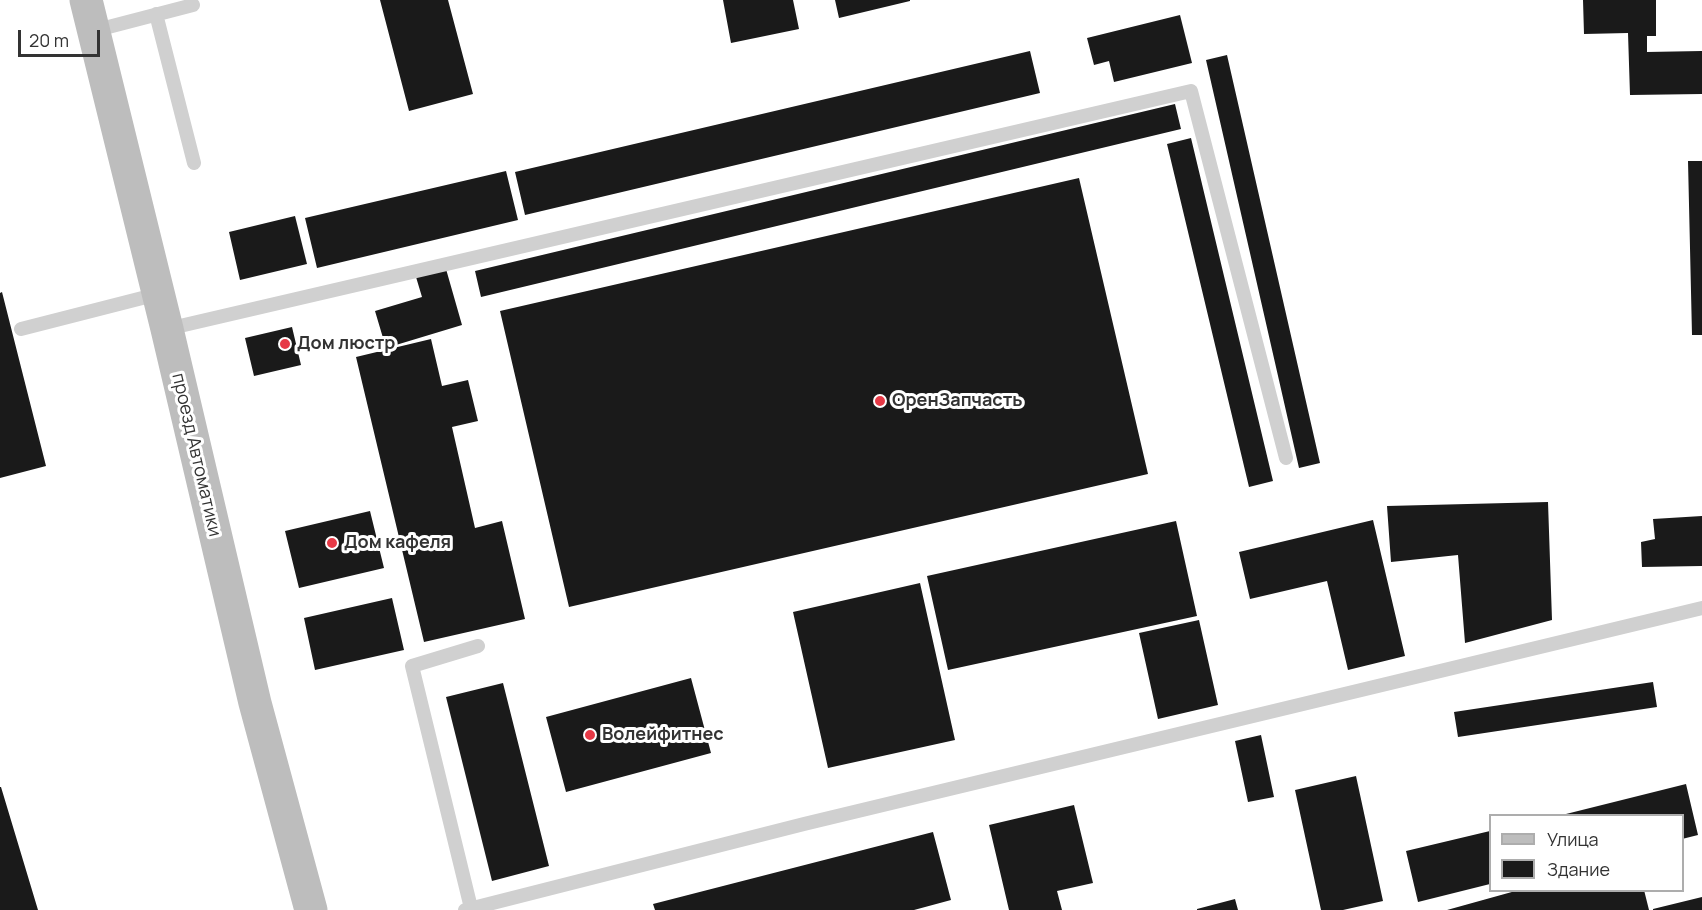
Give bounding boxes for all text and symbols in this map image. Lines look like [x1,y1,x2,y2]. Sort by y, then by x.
scale bar [21,18,104,56]
text: 20 m [29,28,69,52]
place label: Дом люстр [297,333,395,355]
marker: Дом люстр [278,337,292,351]
street label: проезд Автоматики [167,371,225,539]
place label: ОренЗапчасть [892,390,1022,412]
marker: ОренЗапчасть [873,394,887,408]
place label: Дом кафеля [344,532,451,554]
marker: Дом кафеля [325,536,339,550]
place label: Волейфитнес [602,724,724,746]
marker: Волейфитнес [583,728,597,742]
legend [1489,814,1684,892]
text: Улица [1547,827,1599,851]
text: Здание [1547,857,1610,881]

